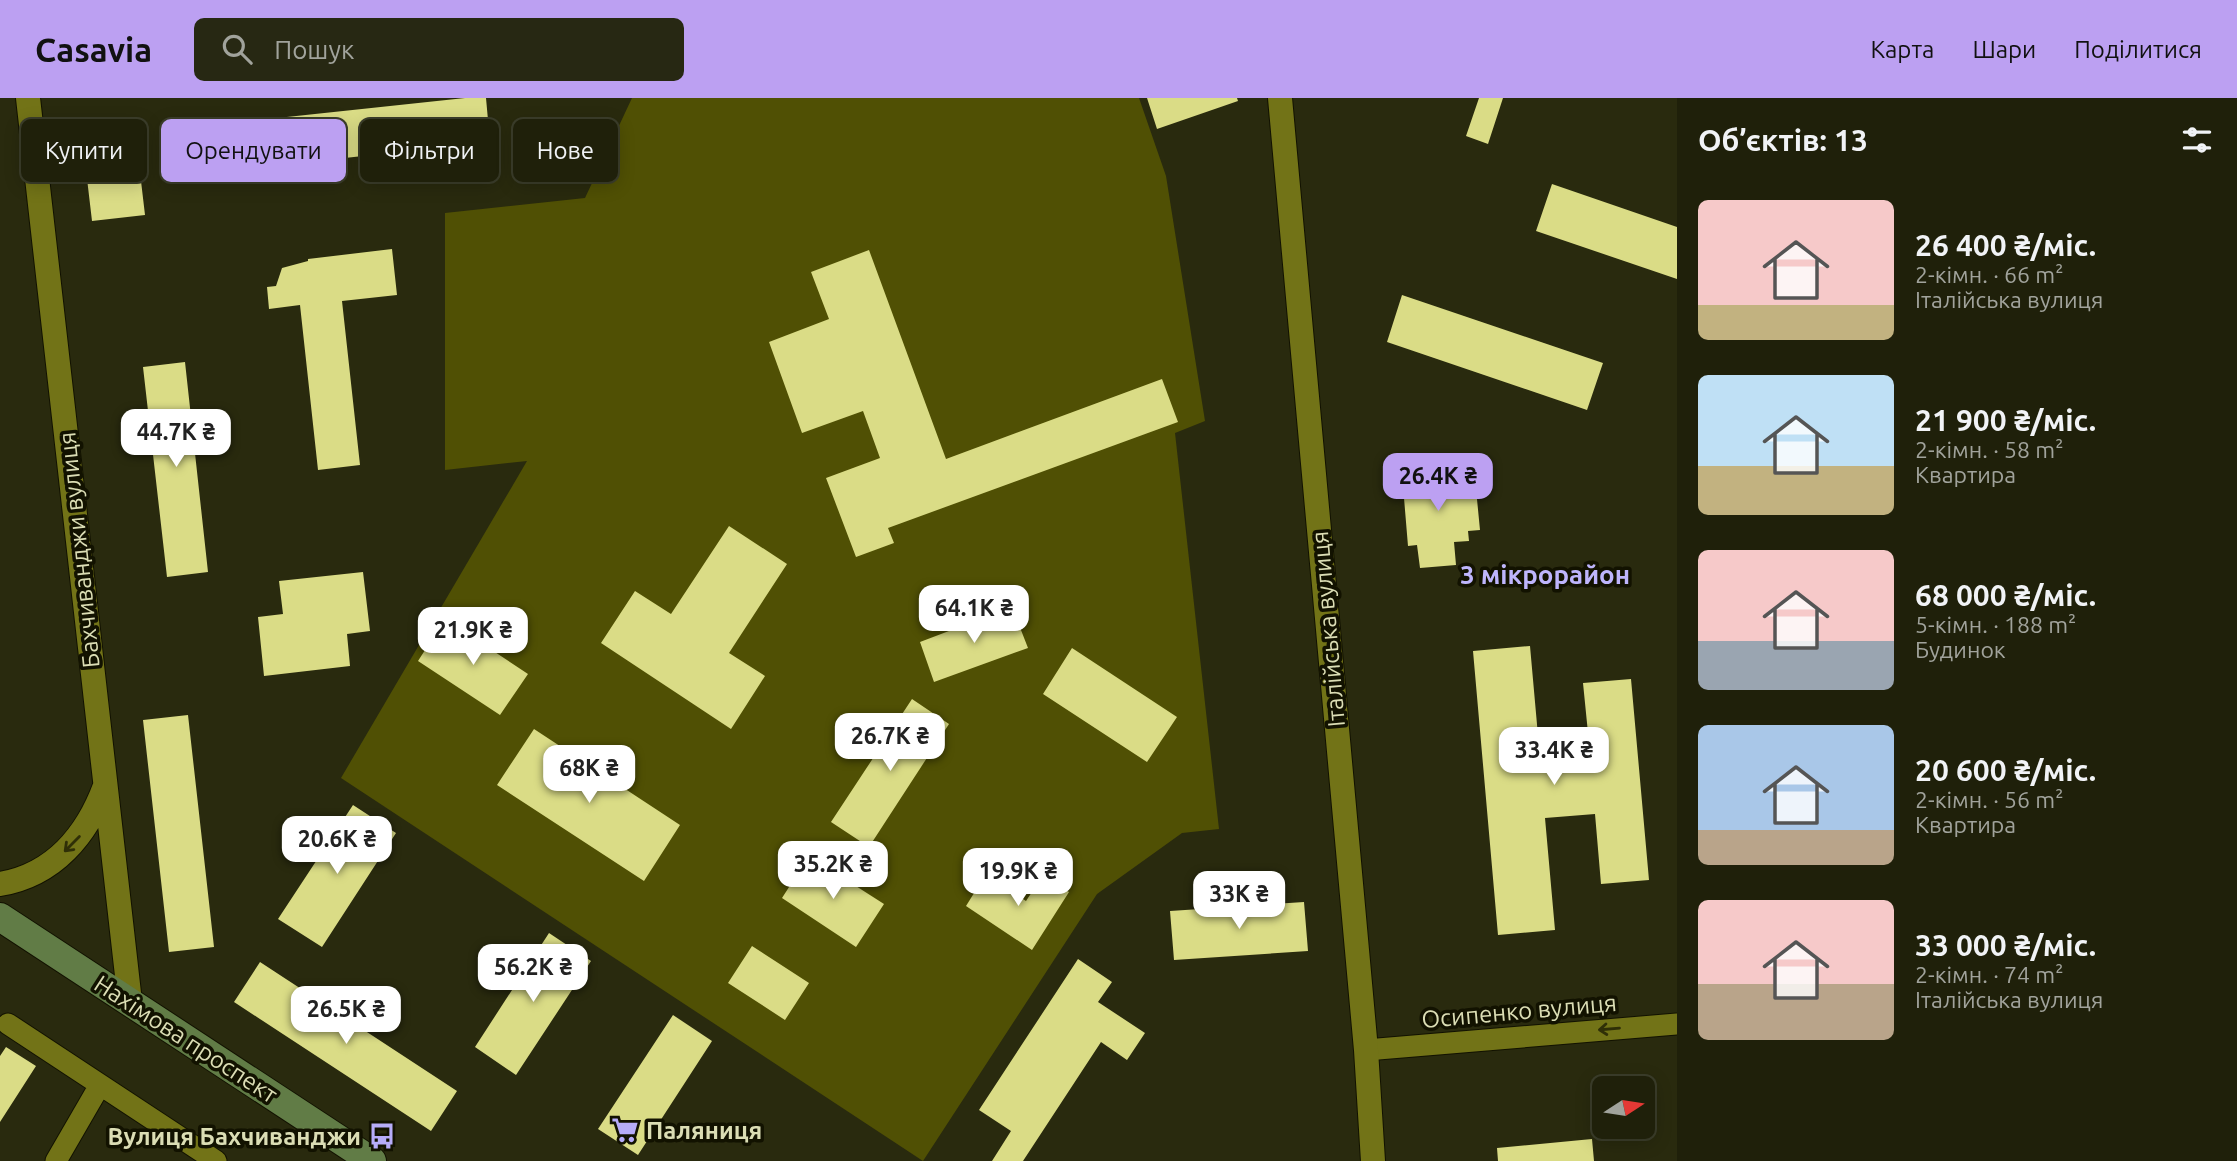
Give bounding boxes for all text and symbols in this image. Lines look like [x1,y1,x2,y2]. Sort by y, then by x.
search box [194,18,684,81]
icon: search [218,30,256,68]
text: Casavia [35,31,152,68]
text: Пошук [274,35,354,64]
text: Карта [1870,36,1934,63]
text: Шари [1972,36,2036,63]
text: Поділитися [2074,36,2202,63]
chip: Купити [21,119,147,182]
chip: Орендувати [161,119,346,182]
chip: Фільтри [360,119,499,182]
chip: Нове [513,119,618,182]
icon: filters [2178,121,2216,159]
text: Об’єктів: 13 [1698,123,1868,157]
icon: home [1754,228,1838,312]
text: 26 400 ₴/міс. [1915,228,2096,262]
text: 2-кімн. · 66 m² [1915,262,2063,287]
text: Італійська вулиця [1915,287,2103,312]
icon: home [1754,403,1838,487]
text: 21 900 ₴/міс. [1915,403,2096,437]
pin: 44.7K ₴ [111,410,241,469]
text: 44.7K ₴ [137,419,215,444]
street label: Бахчиванджи вулиця [53,431,105,669]
text: 2-кімн. · 58 m² [1915,437,2063,462]
pin: 26.4K ₴ [1373,454,1503,513]
text: Квартира [1915,462,2016,487]
text: 26.4K ₴ [1399,463,1477,488]
street label: Італійська вулиця [1306,530,1350,728]
district label: 3 мікрорайон [1460,560,1630,589]
icon: home [1754,578,1838,662]
text: 68 000 ₴/міс. [1915,578,2096,612]
pin: 64.1K ₴ [909,586,1039,645]
text: 64.1K ₴ [935,595,1013,620]
pin: 21.9K ₴ [408,608,538,667]
text: 5-кімн. · 188 m² [1915,612,2076,637]
text: 21.9K ₴ [434,617,512,642]
text: Будинок [1915,637,2006,662]
pin: 26.7K ₴ [825,714,955,773]
text: 26.7K ₴ [851,723,929,748]
pin: 33.4K ₴ [1489,728,1619,787]
text: 33.4K ₴ [1515,737,1593,762]
pin: 68K ₴ [540,746,638,805]
icon: home [1754,753,1838,837]
text: 20 600 ₴/міс. [1915,753,2096,787]
text: 68K ₴ [559,755,619,780]
text: 2-кімн. · 56 m² [1915,787,2063,812]
text: Квартира [1915,812,2016,837]
pin: 20.6K ₴ [272,816,402,876]
text: 20.6K ₴ [298,826,376,851]
one-way arrow [63,835,80,852]
pin: 35.2K ₴ [768,842,898,901]
pin: 19.9K ₴ [953,848,1083,908]
text: 35.2K ₴ [794,851,872,876]
text: 19.9K ₴ [979,858,1057,883]
pin: 33K ₴ [1190,872,1288,931]
text: 33K ₴ [1209,881,1269,906]
icon: home [1754,928,1838,1012]
text: 33 000 ₴/міс. [1915,928,2096,962]
pin: 56.2K ₴ [468,944,598,1004]
text: 56.2K ₴ [494,954,572,979]
text: 2-кімн. · 74 m² [1915,962,2063,987]
street label: Нахімова проспект [89,970,283,1108]
pin: 26.5K ₴ [281,986,411,1046]
text: Італійська вулиця [1915,987,2103,1012]
street label: Осипенко вулиця [1420,989,1618,1033]
text: 26.5K ₴ [307,996,385,1021]
one-way arrow [1598,1023,1621,1036]
north arrow [1592,1076,1656,1139]
map controls [1592,1076,1655,1139]
supermarket icon: Паляниця [610,1115,640,1145]
place label: Паляниця [646,1117,762,1144]
bus stop icon: Вулиця Бахчиванджи [367,1121,397,1151]
place label: Вулиця Бахчиванджи [108,1123,361,1150]

